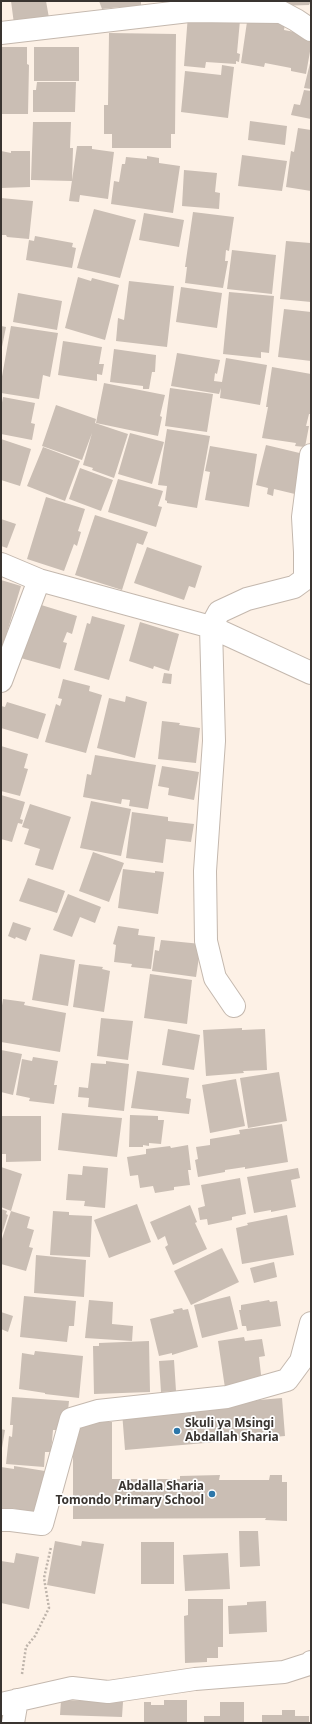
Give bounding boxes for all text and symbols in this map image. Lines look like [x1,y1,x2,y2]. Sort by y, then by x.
place label: Skuli ya Msingi Abdallah Sharia [185,1417,279,1445]
marker: Skuli ya Msingi Abdallah Sharia [172,1426,182,1436]
place label: Abdalla Sharia Tomondo Primary School [55,1480,204,1508]
marker: Abdalla Sharia Tomondo Primary School [207,1489,217,1499]

